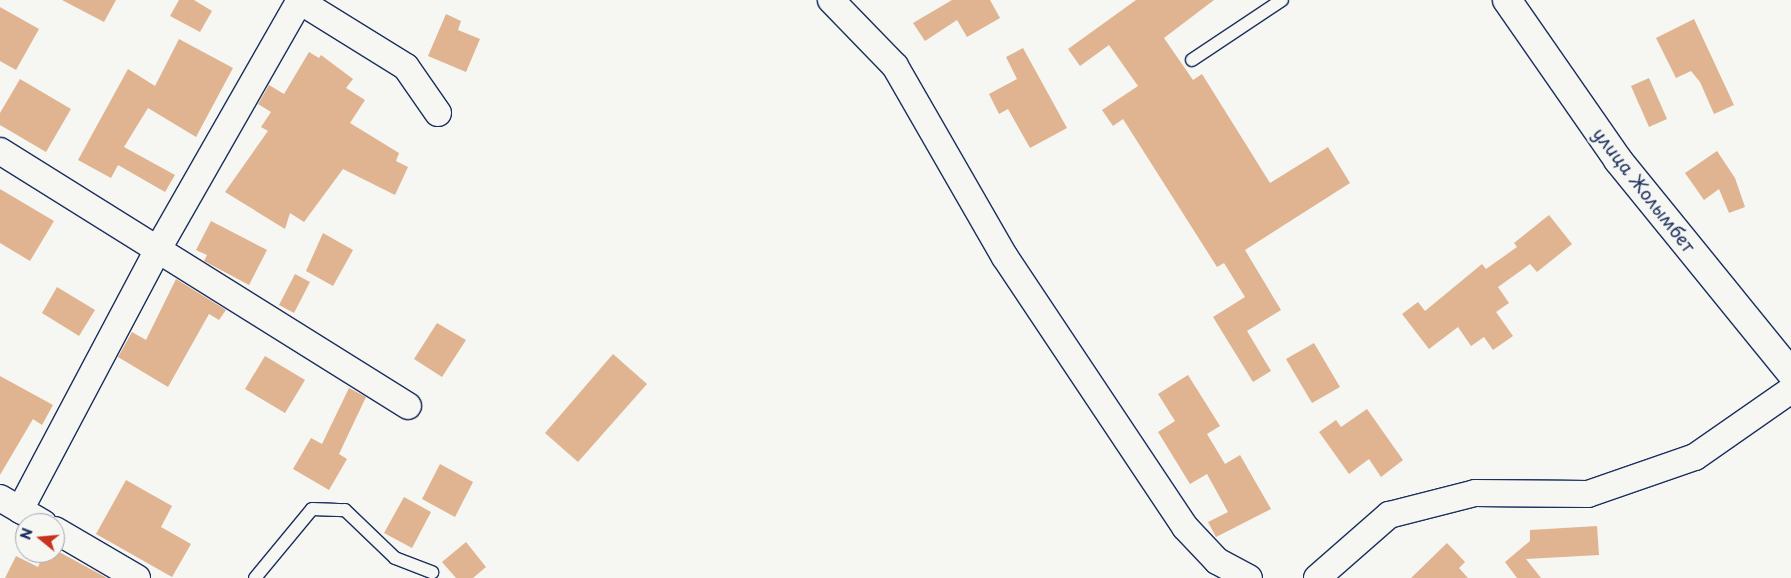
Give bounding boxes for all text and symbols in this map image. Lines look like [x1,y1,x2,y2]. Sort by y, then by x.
street label: улица Жолымбет [1588,123,1700,257]
north arrow [15,513,65,563]
text: N [14,525,38,542]

